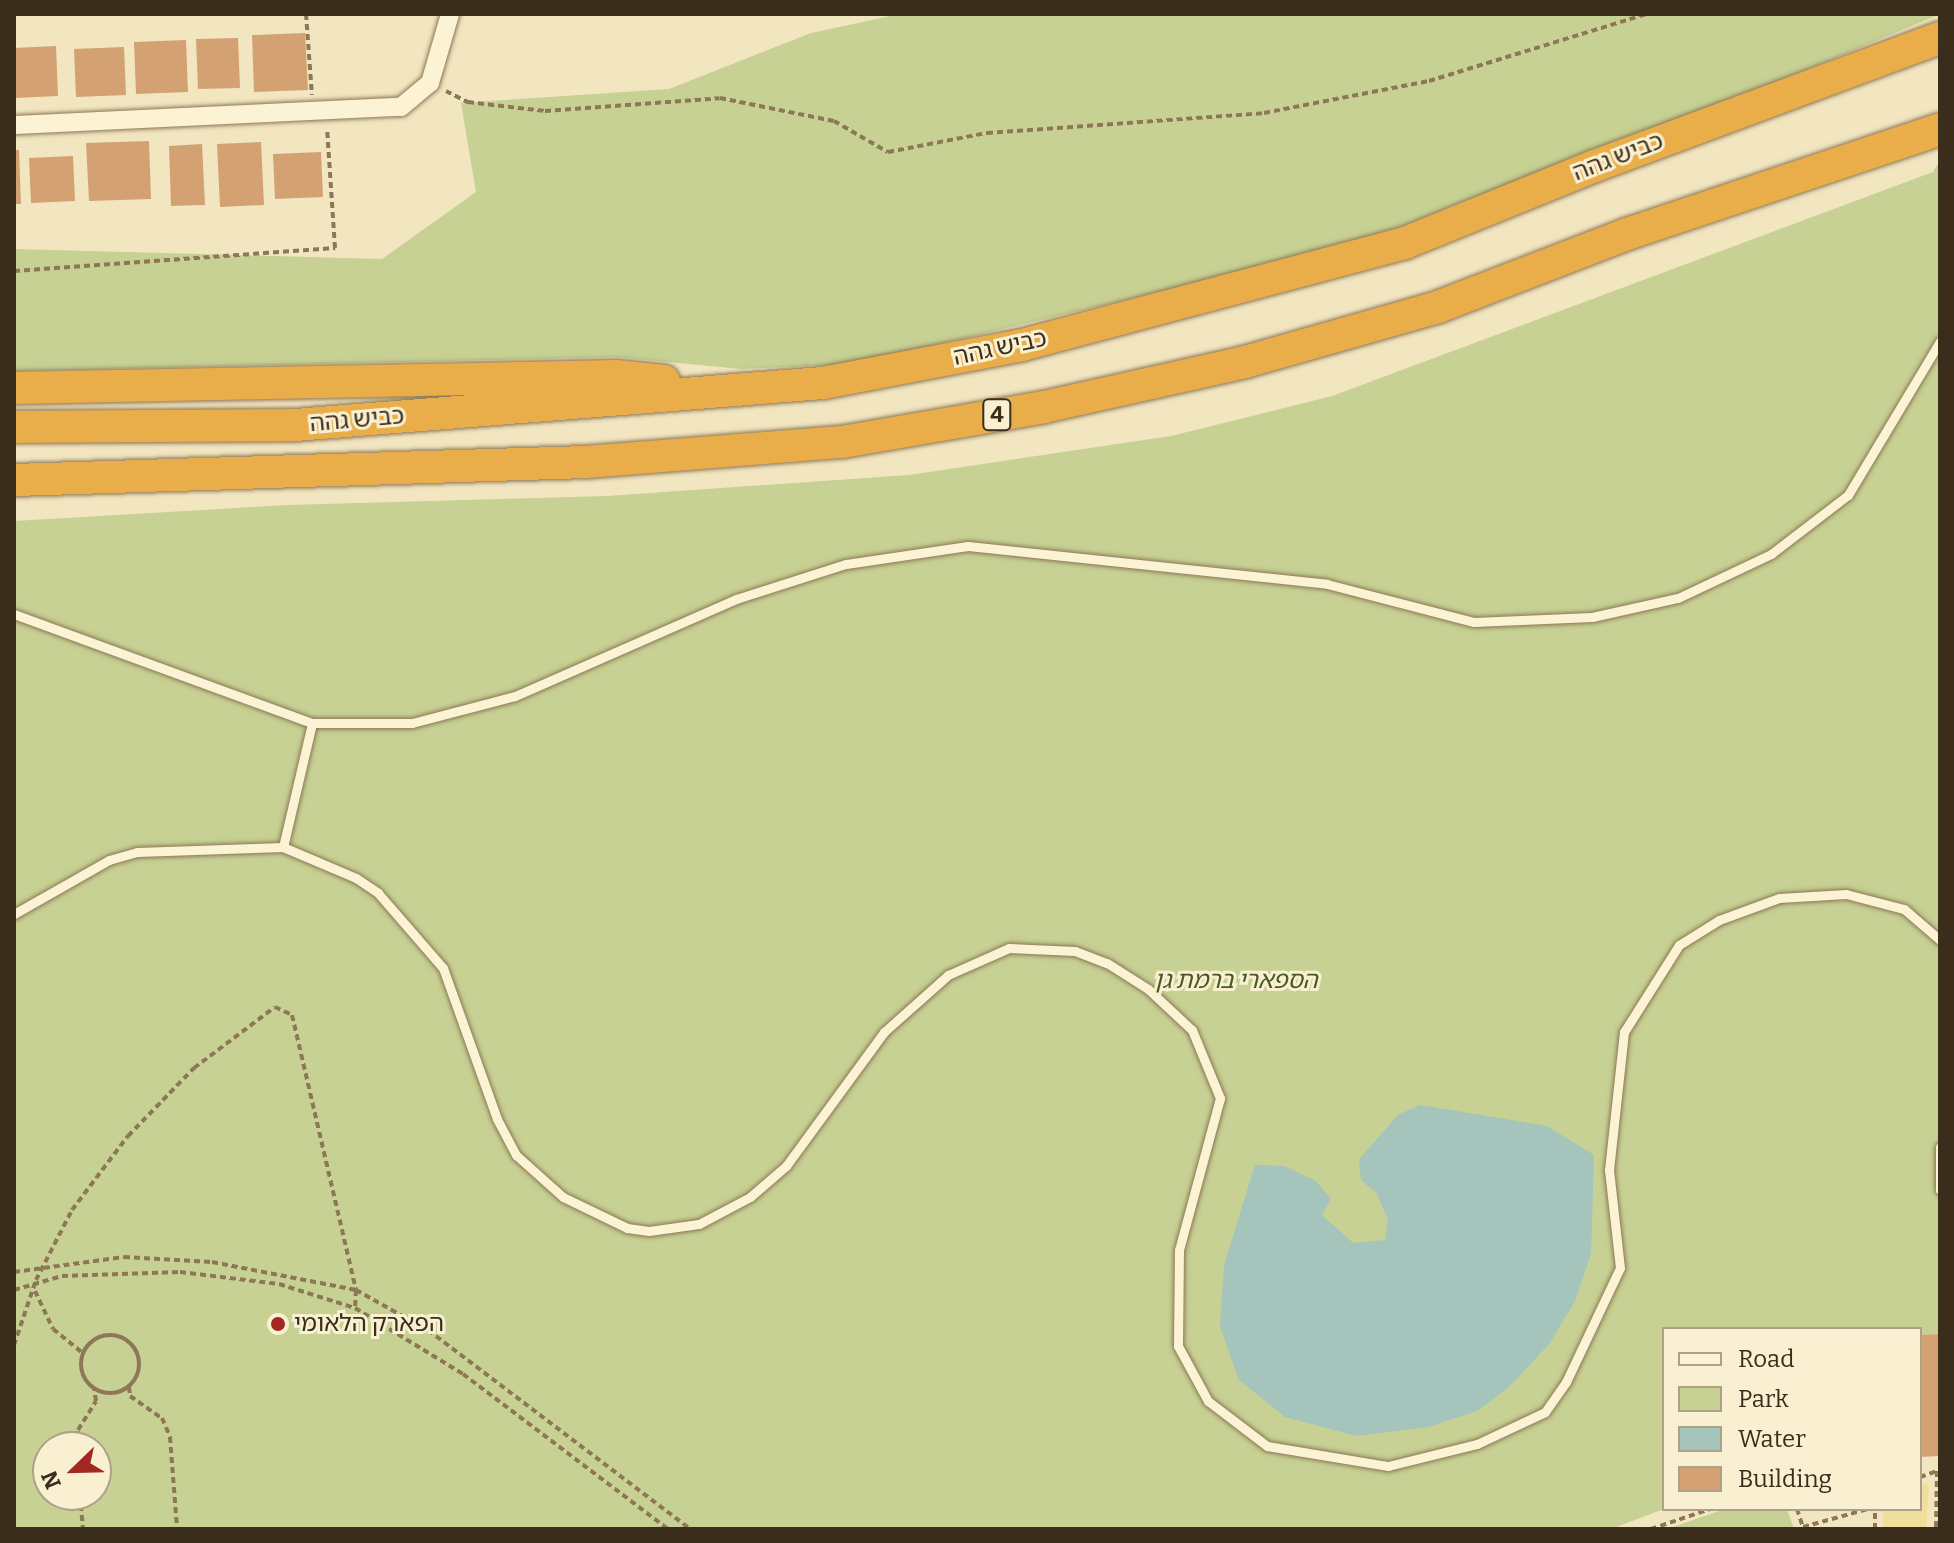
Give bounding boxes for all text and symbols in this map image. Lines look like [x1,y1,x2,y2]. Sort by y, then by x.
street label: כביש גהה [1569,127,1667,187]
street label: כביש גהה [951,324,1049,372]
road number: 4 [981,397,1013,433]
street label: כביש גהה [309,402,405,438]
park label: הספארי ברמת גן [1154,967,1318,995]
place label: הפארק הלאומי [294,1310,444,1338]
marker: הפארק הלאומי [269,1315,287,1333]
legend [1662,1327,1922,1511]
text: Road [1738,1345,1794,1373]
text: Park [1738,1385,1789,1413]
text: Water [1738,1425,1806,1453]
north arrow [32,1431,112,1511]
text: Building [1738,1465,1832,1493]
text: N [36,1467,67,1493]

